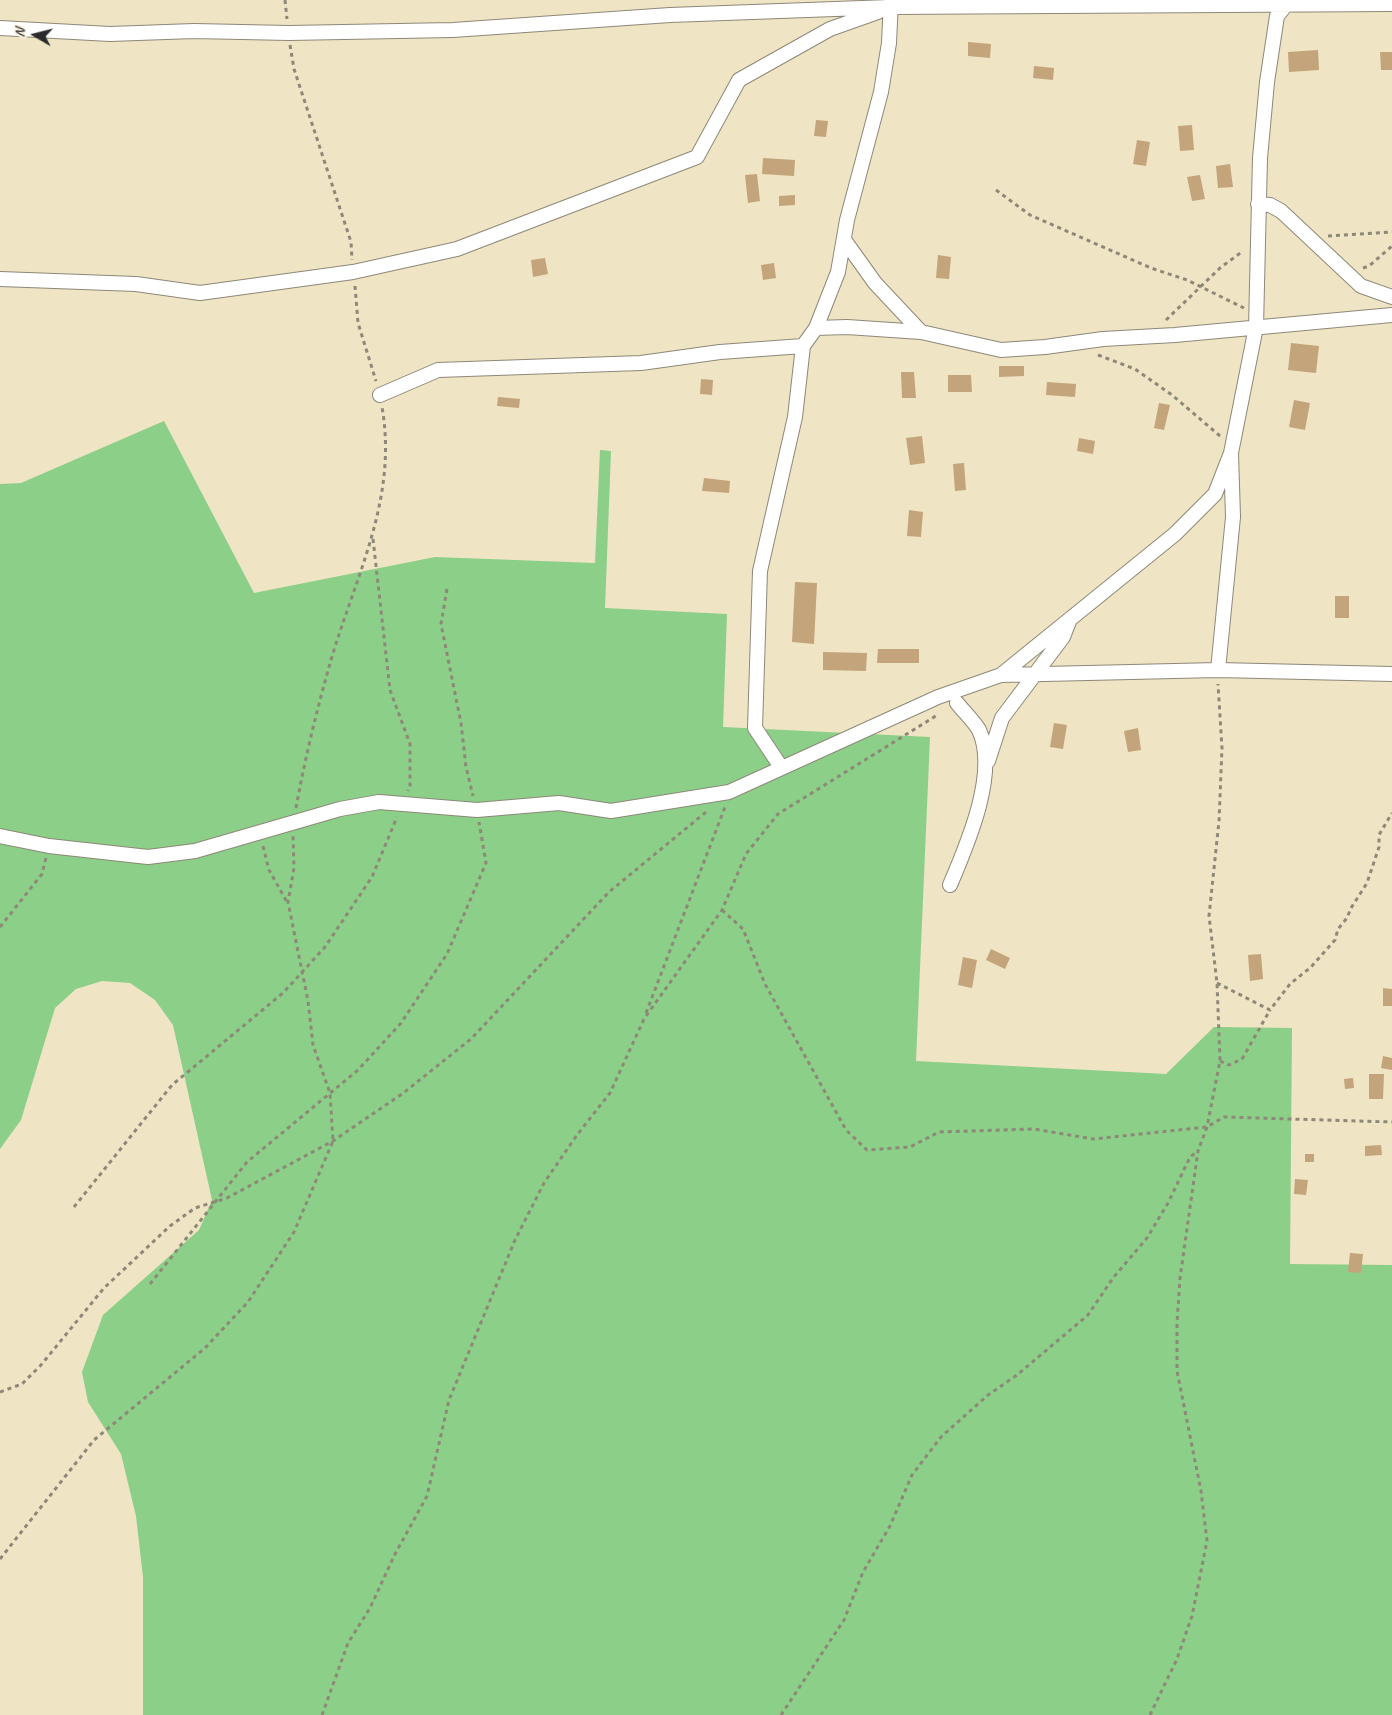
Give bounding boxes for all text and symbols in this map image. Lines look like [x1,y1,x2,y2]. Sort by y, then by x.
north arrow [10,10,60,60]
text: N [11,27,29,38]

